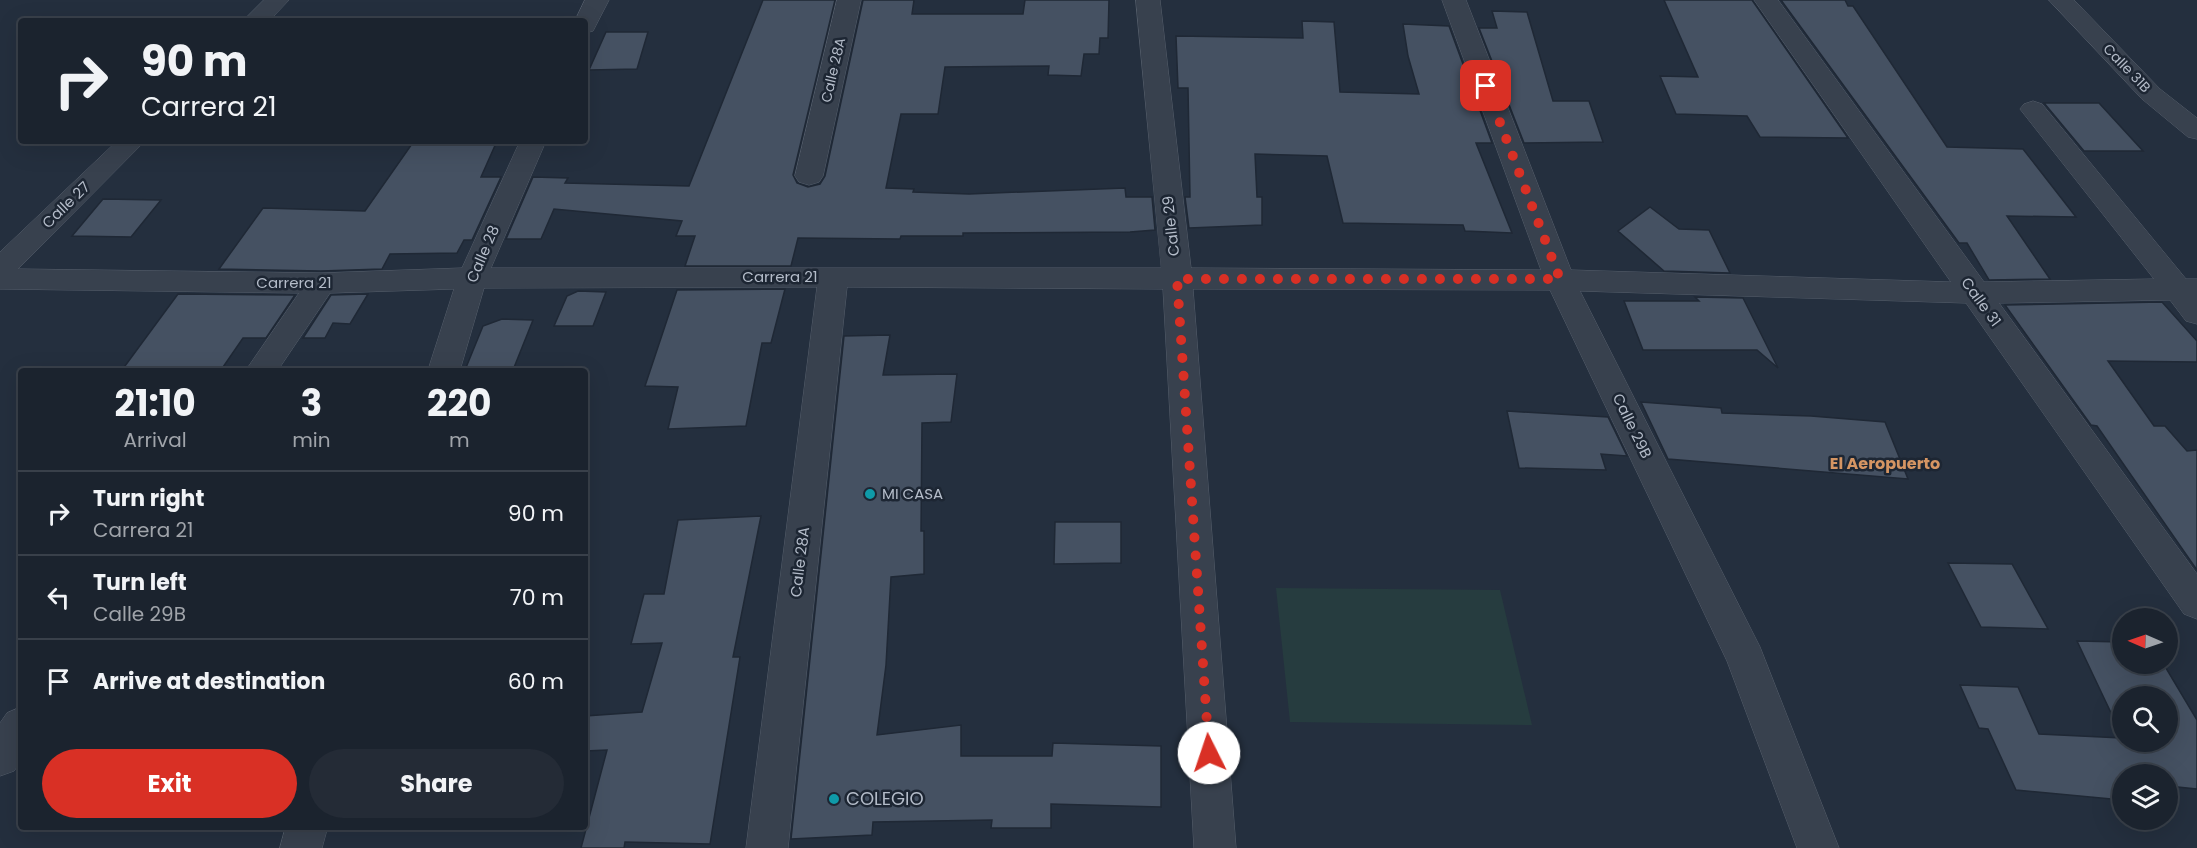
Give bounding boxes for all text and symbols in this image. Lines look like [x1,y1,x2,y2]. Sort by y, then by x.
text: 90 m [141,32,248,91]
street label: Calle 28A [816,36,850,104]
street label: Calle 31B [2099,39,2155,97]
icon: right [42,42,120,120]
pin [1460,60,1511,111]
icon: arrive [1469,69,1502,102]
text: Carrera 21 [141,88,277,125]
street label: Calle 27 [37,177,94,233]
street label: Calle 29 [1157,195,1184,257]
street label: Calle 28 [461,222,504,286]
street label: Carrera 21 [742,266,818,287]
street label: Carrera 21 [256,272,332,293]
street label: Calle 31 [1956,273,2006,331]
text: 21:10 [114,378,196,429]
text: 3 [300,378,322,429]
text: 220 [427,378,492,429]
street label: Calle 29B [1608,390,1657,462]
text: Arrival [124,426,187,454]
text: min [292,426,331,454]
text: m [449,426,470,454]
district label: El Aeropuerto [1830,452,1940,475]
text: Turn right [93,483,204,514]
place label: MI CASA [882,483,943,504]
marker: MI CASA [863,487,877,501]
icon: right [42,497,75,530]
text: 90 m [508,498,564,529]
text: Carrera 21 [93,516,194,544]
street label: Calle 28A [785,526,814,598]
text: Turn left [93,567,187,598]
icon: left [42,581,75,614]
text: 70 m [510,582,564,613]
text: Calle 29B [93,600,186,628]
north arrow [2112,608,2178,674]
map controls [2112,608,2178,830]
icon: arrive [42,665,75,698]
text: Arrive at destination [93,666,325,697]
text: 60 m [508,666,564,697]
button: search [2112,686,2178,752]
position arrow [1177,721,1241,785]
button: Exit [42,749,297,818]
button: Share [309,749,564,818]
button: layers [2112,764,2178,830]
place label: COLEGIO [846,786,924,811]
marker: COLEGIO [827,792,841,806]

